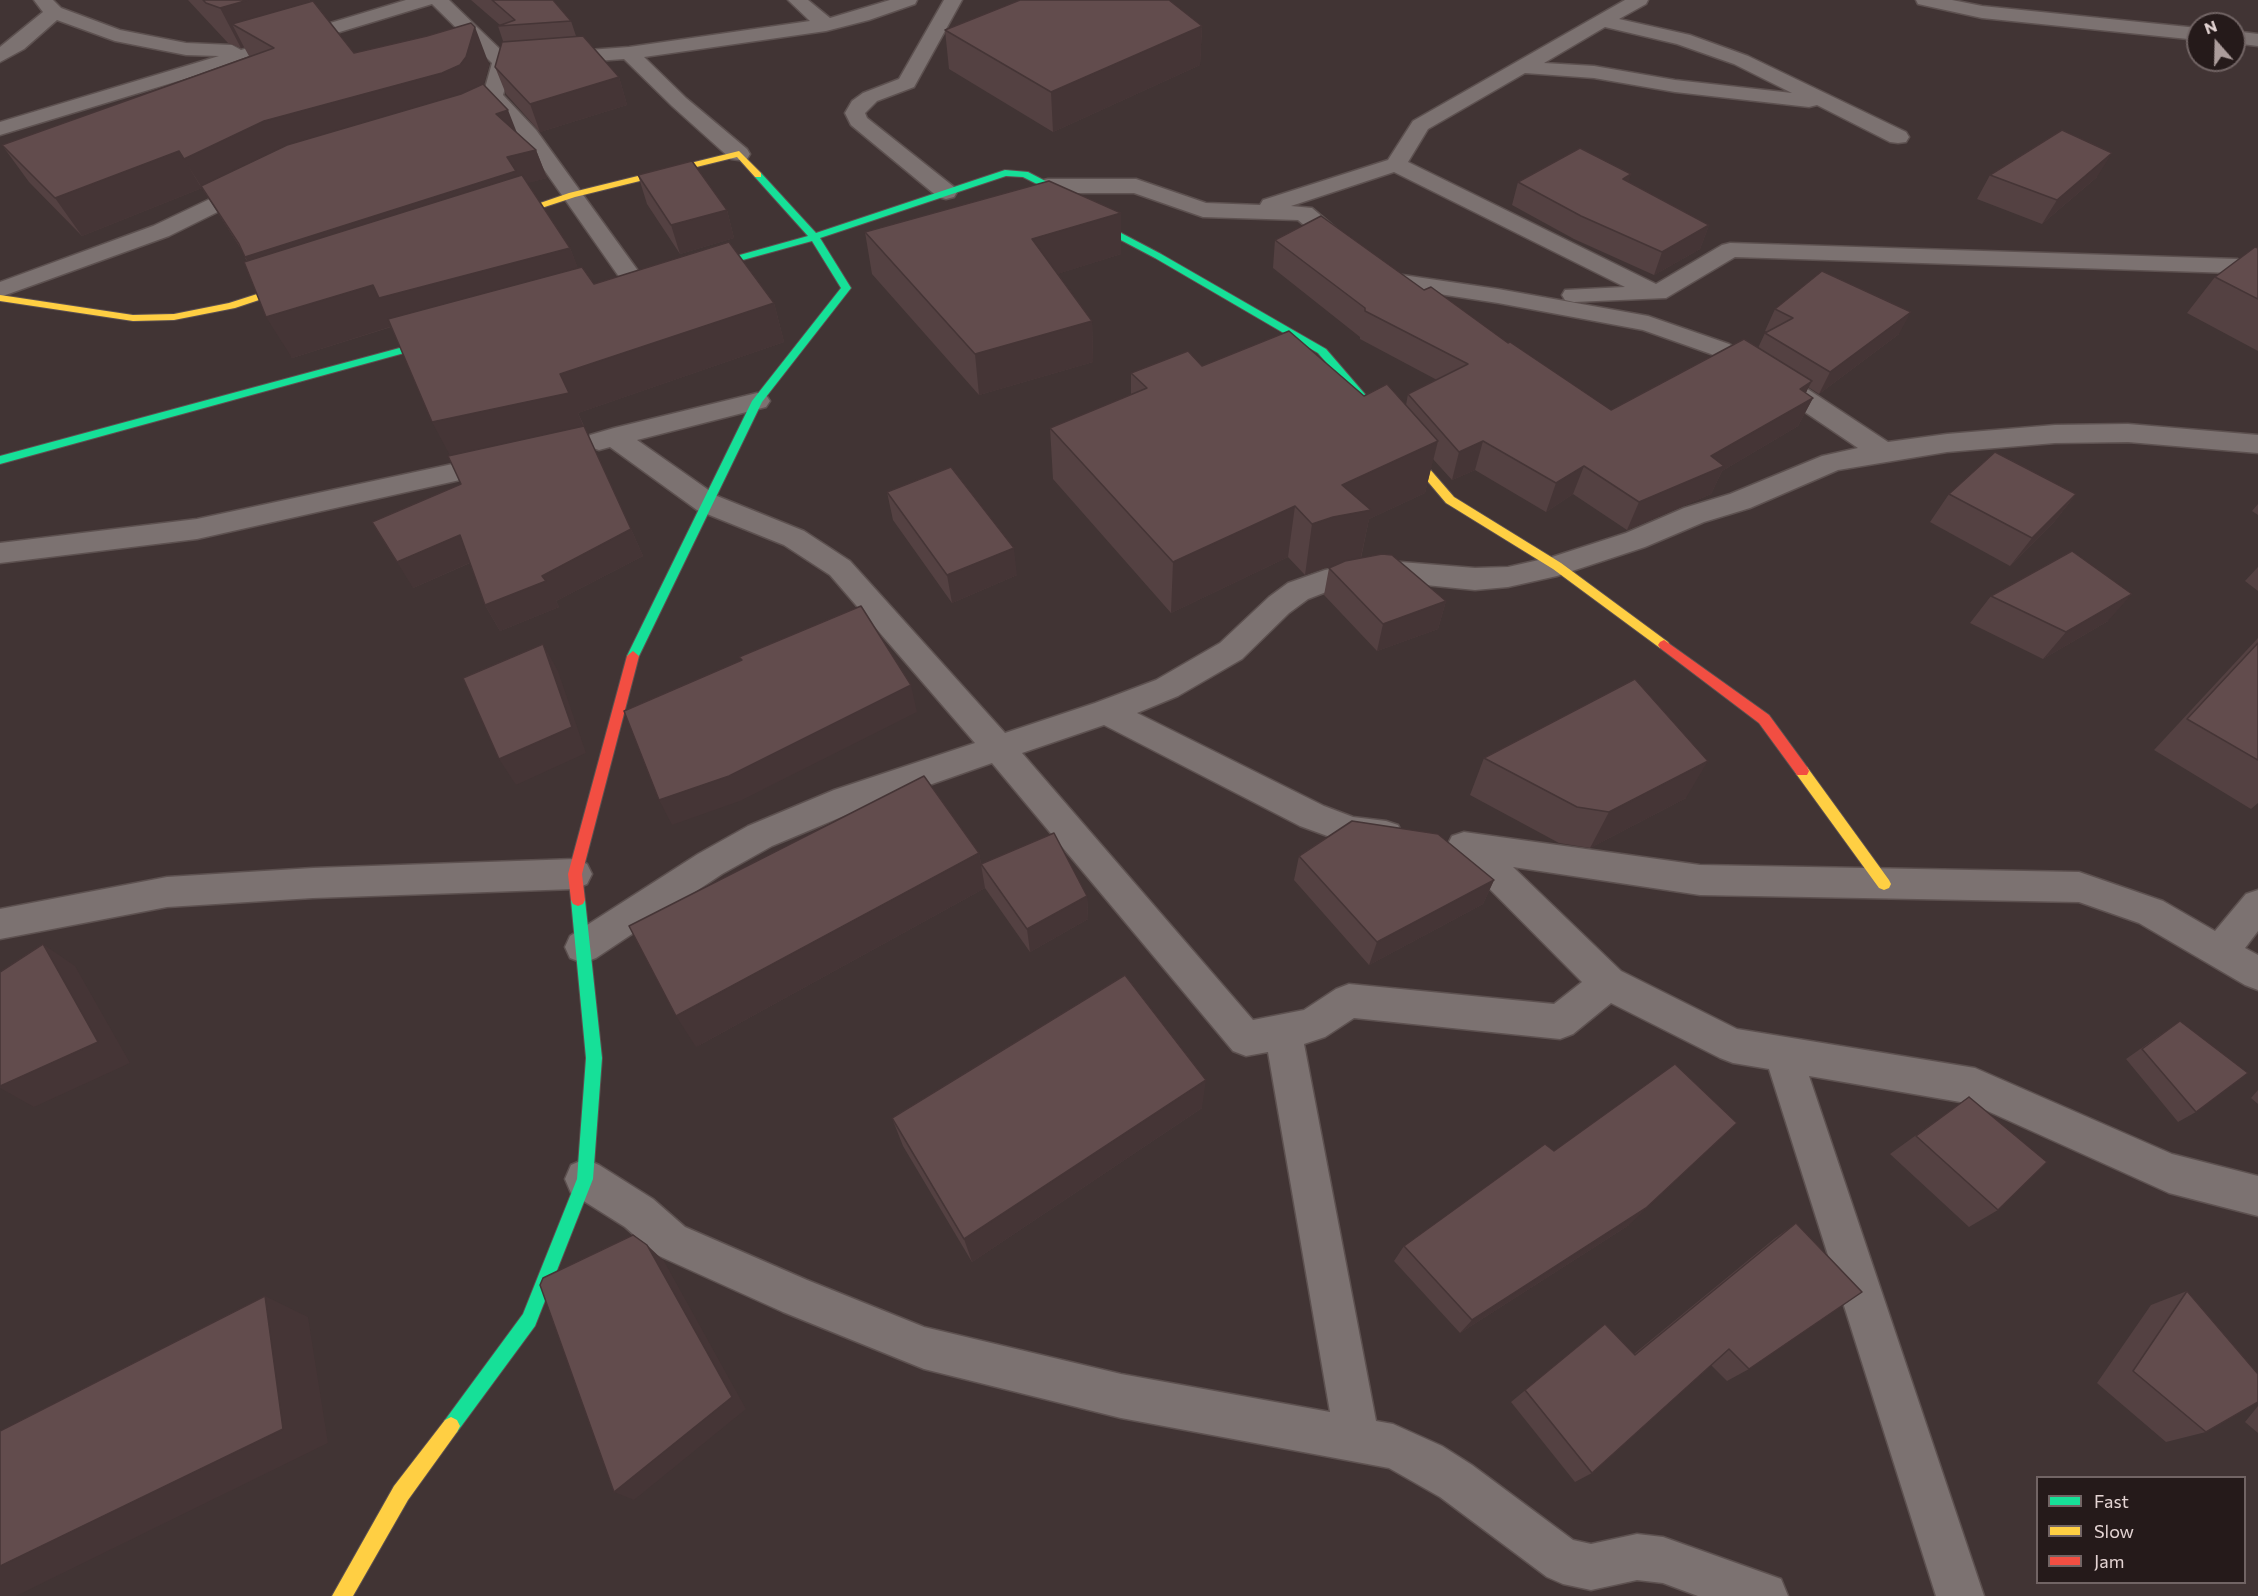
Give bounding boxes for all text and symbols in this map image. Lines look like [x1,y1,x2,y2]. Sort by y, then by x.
north arrow [2186,12,2246,72]
text: N [2201,16,2219,37]
legend [2036,1476,2246,1584]
text: Fast [2094,1490,2129,1512]
text: Slow [2094,1520,2134,1542]
text: Jam [2094,1550,2124,1572]

